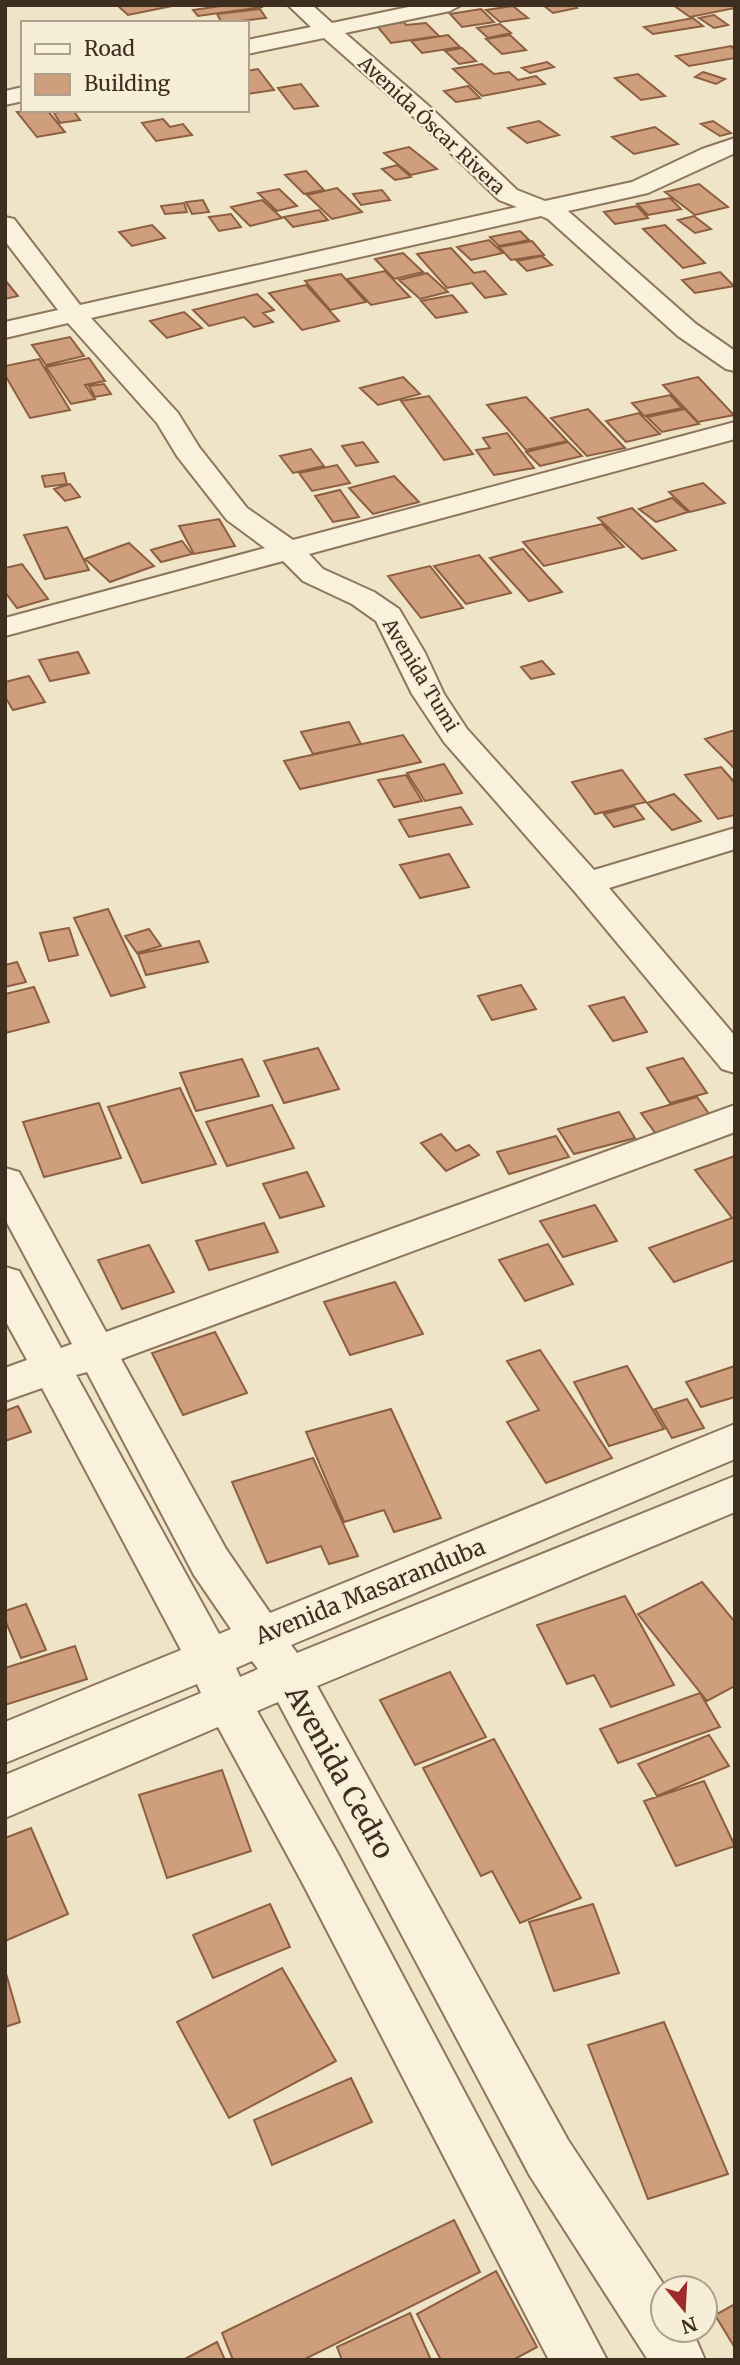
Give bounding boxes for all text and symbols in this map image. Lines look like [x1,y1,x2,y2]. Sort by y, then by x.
legend [21,21,248,112]
text: Road [84,35,135,62]
street label: Avenida Óscar Rivera [353,50,510,199]
text: Building [84,70,171,97]
street label: Avenida Tumi [377,613,464,736]
street label: Avenida Masaranduba [250,1532,489,1651]
street label: Avenida Cedro [277,1678,402,1865]
north arrow [649,2274,719,2344]
text: N [678,2311,700,2339]

